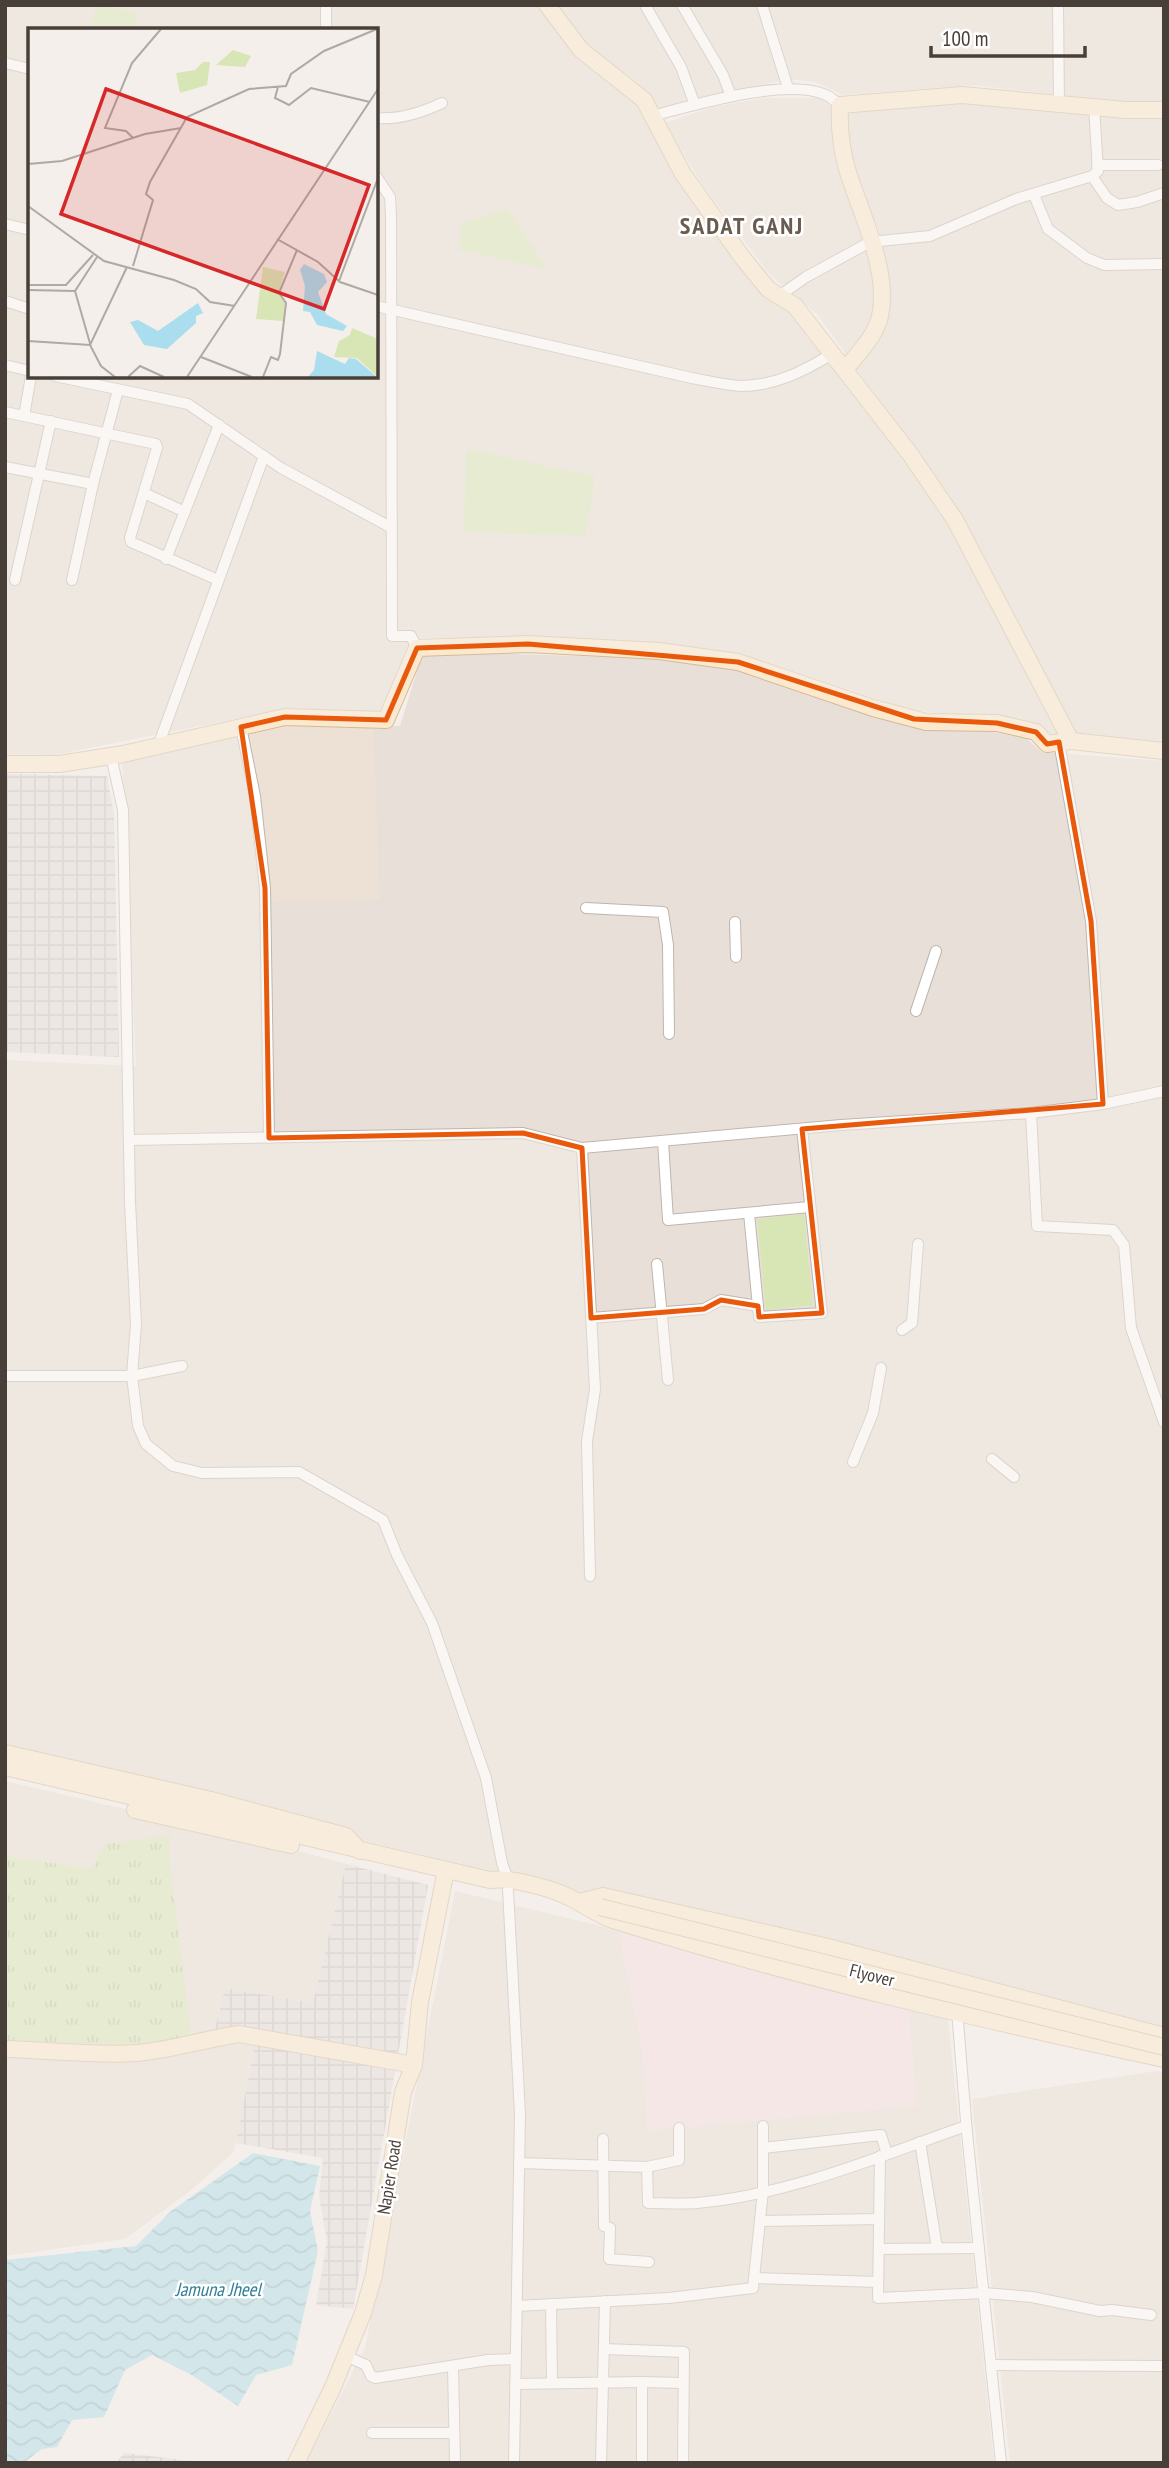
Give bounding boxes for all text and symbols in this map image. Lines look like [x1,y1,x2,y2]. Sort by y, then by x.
scale bar [931,14,1085,58]
text: 100 m [942,25,988,52]
inset map [28,28,378,378]
district label: SADAT GANJ [680,210,804,241]
street label: Flyover [847,1958,897,1992]
street label: Napier Road [372,2138,406,2216]
water label: Jamuna Jheel [174,2277,262,2301]

